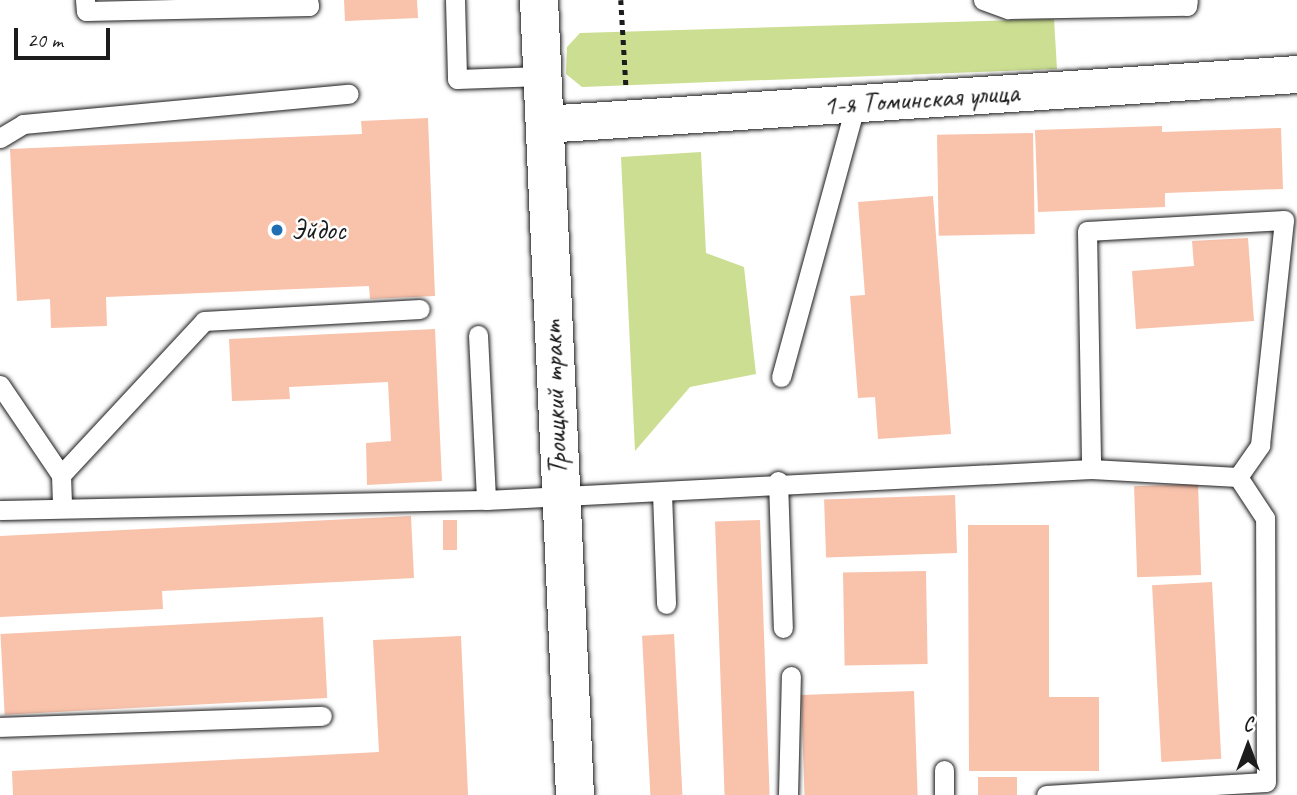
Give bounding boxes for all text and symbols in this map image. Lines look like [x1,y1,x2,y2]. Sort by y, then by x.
scale bar [18,14,114,58]
text: 20 m [27,27,63,53]
street label: 1-я Томинская улица [820,75,1022,123]
place label: Эйдос [291,213,346,247]
marker: Эйдос [269,222,285,238]
street label: Троицкий тракт [536,320,574,476]
north arrow [1213,711,1283,781]
text: С [1243,713,1253,737]

